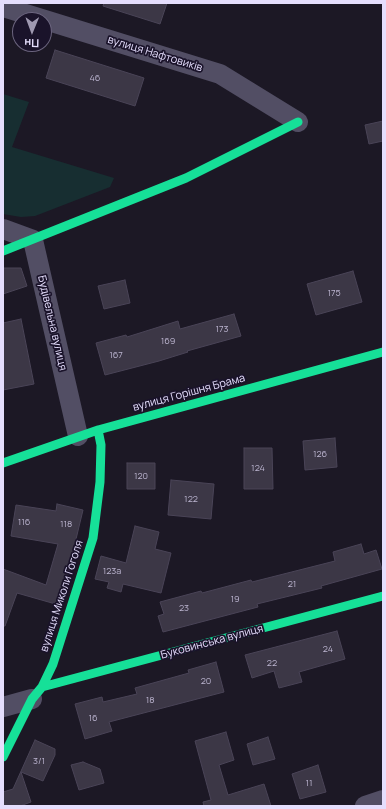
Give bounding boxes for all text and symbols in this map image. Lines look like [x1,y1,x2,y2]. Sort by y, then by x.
north arrow [12,12,52,52]
street label: вулиця Нафтовиків [106,33,204,75]
text: Пн [24,36,39,51]
house number: 46 [90,73,100,83]
street label: Будівельна вулиця [35,274,69,372]
house number: 175 [327,288,341,298]
house number: 173 [215,324,229,334]
house number: 169 [161,336,175,346]
house number: 167 [109,350,123,360]
street label: вулиця Горішня Брама [131,372,247,414]
house number: 126 [313,449,327,459]
house number: 124 [251,463,265,473]
house number: 120 [134,471,148,481]
house number: 122 [184,494,198,504]
house number: 116 [18,517,30,527]
house number: 118 [60,519,72,529]
street label: вулиця Миколи Гоголя [38,538,86,654]
house number: 123а [103,566,121,576]
house number: 21 [288,579,296,589]
house number: 19 [230,594,240,604]
house number: 23 [179,603,189,613]
street label: Буковинська вулиця [159,622,265,662]
house number: 24 [323,644,333,654]
house number: 22 [267,658,277,668]
house number: 20 [201,676,211,686]
house number: 18 [146,695,154,705]
house number: 16 [88,713,98,723]
house number: 3/1 [33,756,45,766]
house number: 11 [305,778,313,788]

